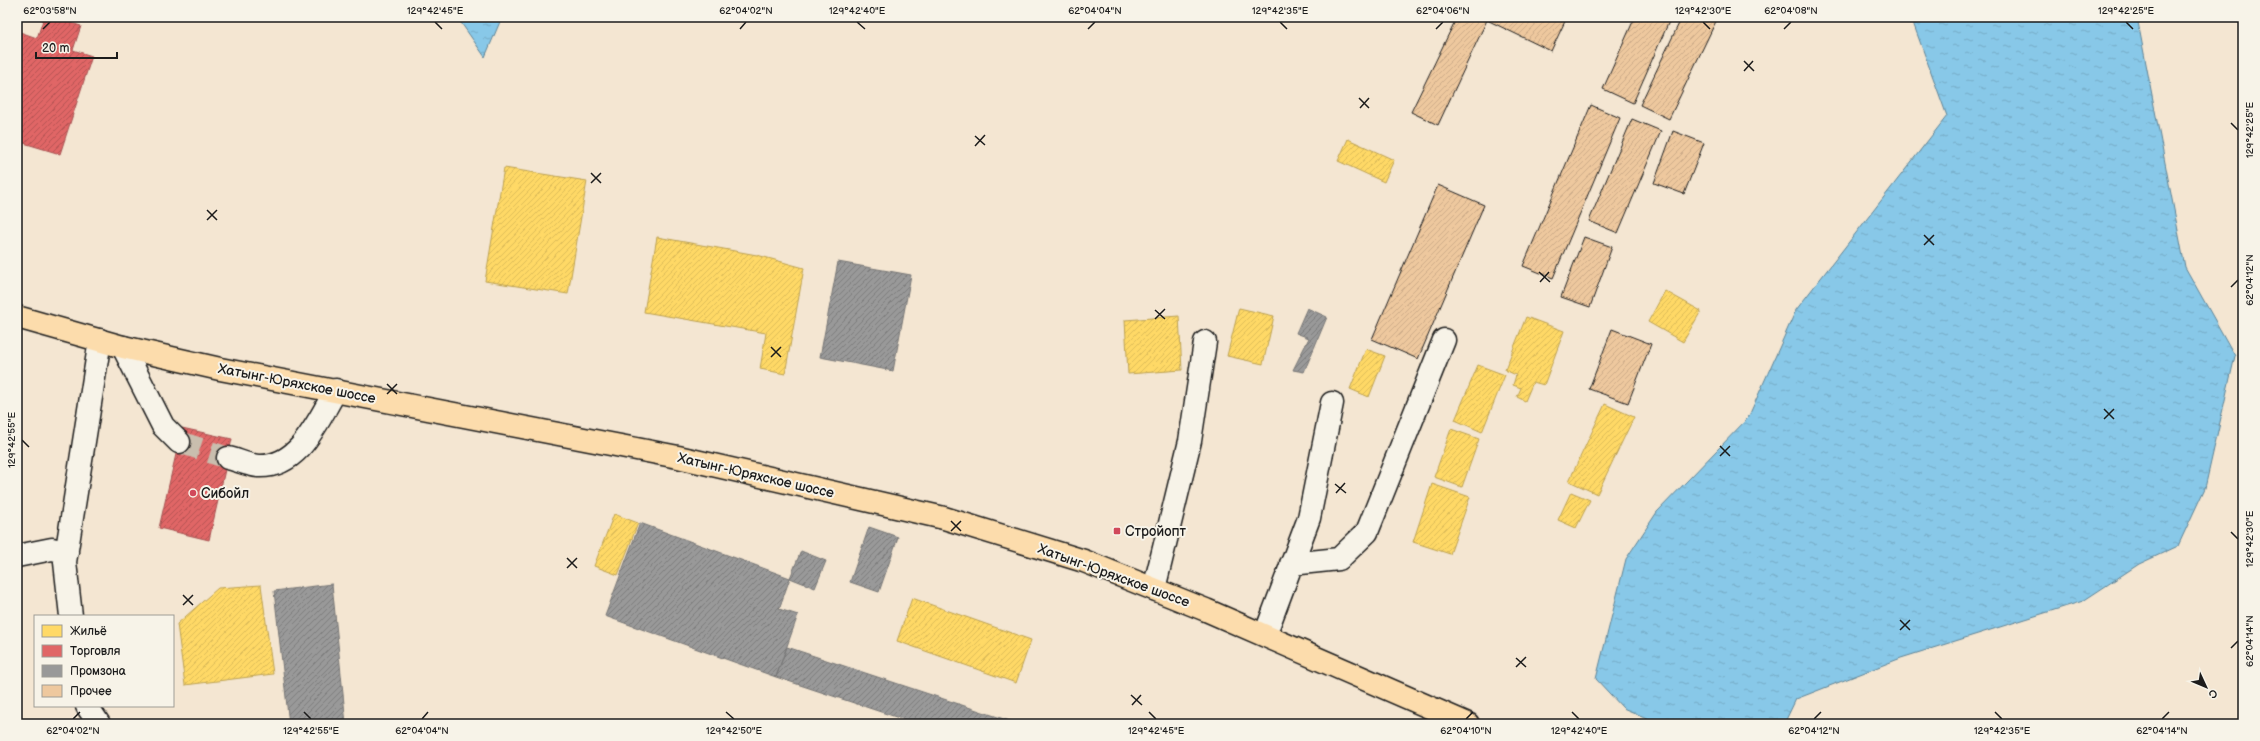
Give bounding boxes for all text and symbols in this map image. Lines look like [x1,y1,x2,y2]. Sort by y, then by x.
text: 62°03'58"N [23,5,77,17]
text: 129°42'45"E [407,5,464,17]
text: 62°04'02"N [719,5,773,17]
text: 129°42'40"E [829,5,886,17]
text: 62°04'04"N [1068,5,1122,17]
text: 129°42'35"E [1252,5,1309,17]
text: 62°04'06"N [1416,5,1470,17]
text: 129°42'30"E [1675,5,1732,17]
text: 62°04'08"N [1764,5,1818,17]
text: 129°42'25"E [2098,5,2155,17]
scale bar [36,34,117,60]
text: 20 m [42,41,69,56]
text: 129°42'25"E [2244,101,2256,158]
text: 62°04'12"N [2244,254,2256,306]
street label: Хатынг-Юряхское шоссе [217,360,377,407]
text: 129°42'55"E [6,412,18,468]
street label: Хатынг-Юряхское шоссе [676,449,836,502]
place label: Сибойл [201,485,249,502]
marker: Сибойл [188,488,198,498]
text: 129°42'30"E [2244,510,2256,567]
place label: Стройопт [1125,523,1187,540]
marker: Стройопт [1112,526,1122,536]
street label: Хатынг-Юряхское шоссе [1036,540,1192,611]
legend [34,615,174,707]
text: 62°04'14"N [2244,615,2256,667]
text: Жильё [70,624,107,639]
text: Торговля [70,644,121,659]
text: Промзона [70,664,126,679]
north arrow [2186,667,2226,707]
text: Прочее [70,684,112,699]
text: С [2205,686,2220,701]
text: 62°04'02"N [46,725,100,737]
text: 129°42'55"E [283,725,339,737]
text: 62°04'04"N [395,725,449,737]
text: 129°42'50"E [706,725,763,737]
text: 129°42'45"E [1128,725,1185,737]
text: 62°04'10"N [1440,725,1492,737]
text: 129°42'40"E [1551,725,1608,737]
text: 62°04'12"N [1788,725,1840,737]
text: 129°42'35"E [1974,725,2031,737]
text: 62°04'14"N [2136,725,2188,737]

